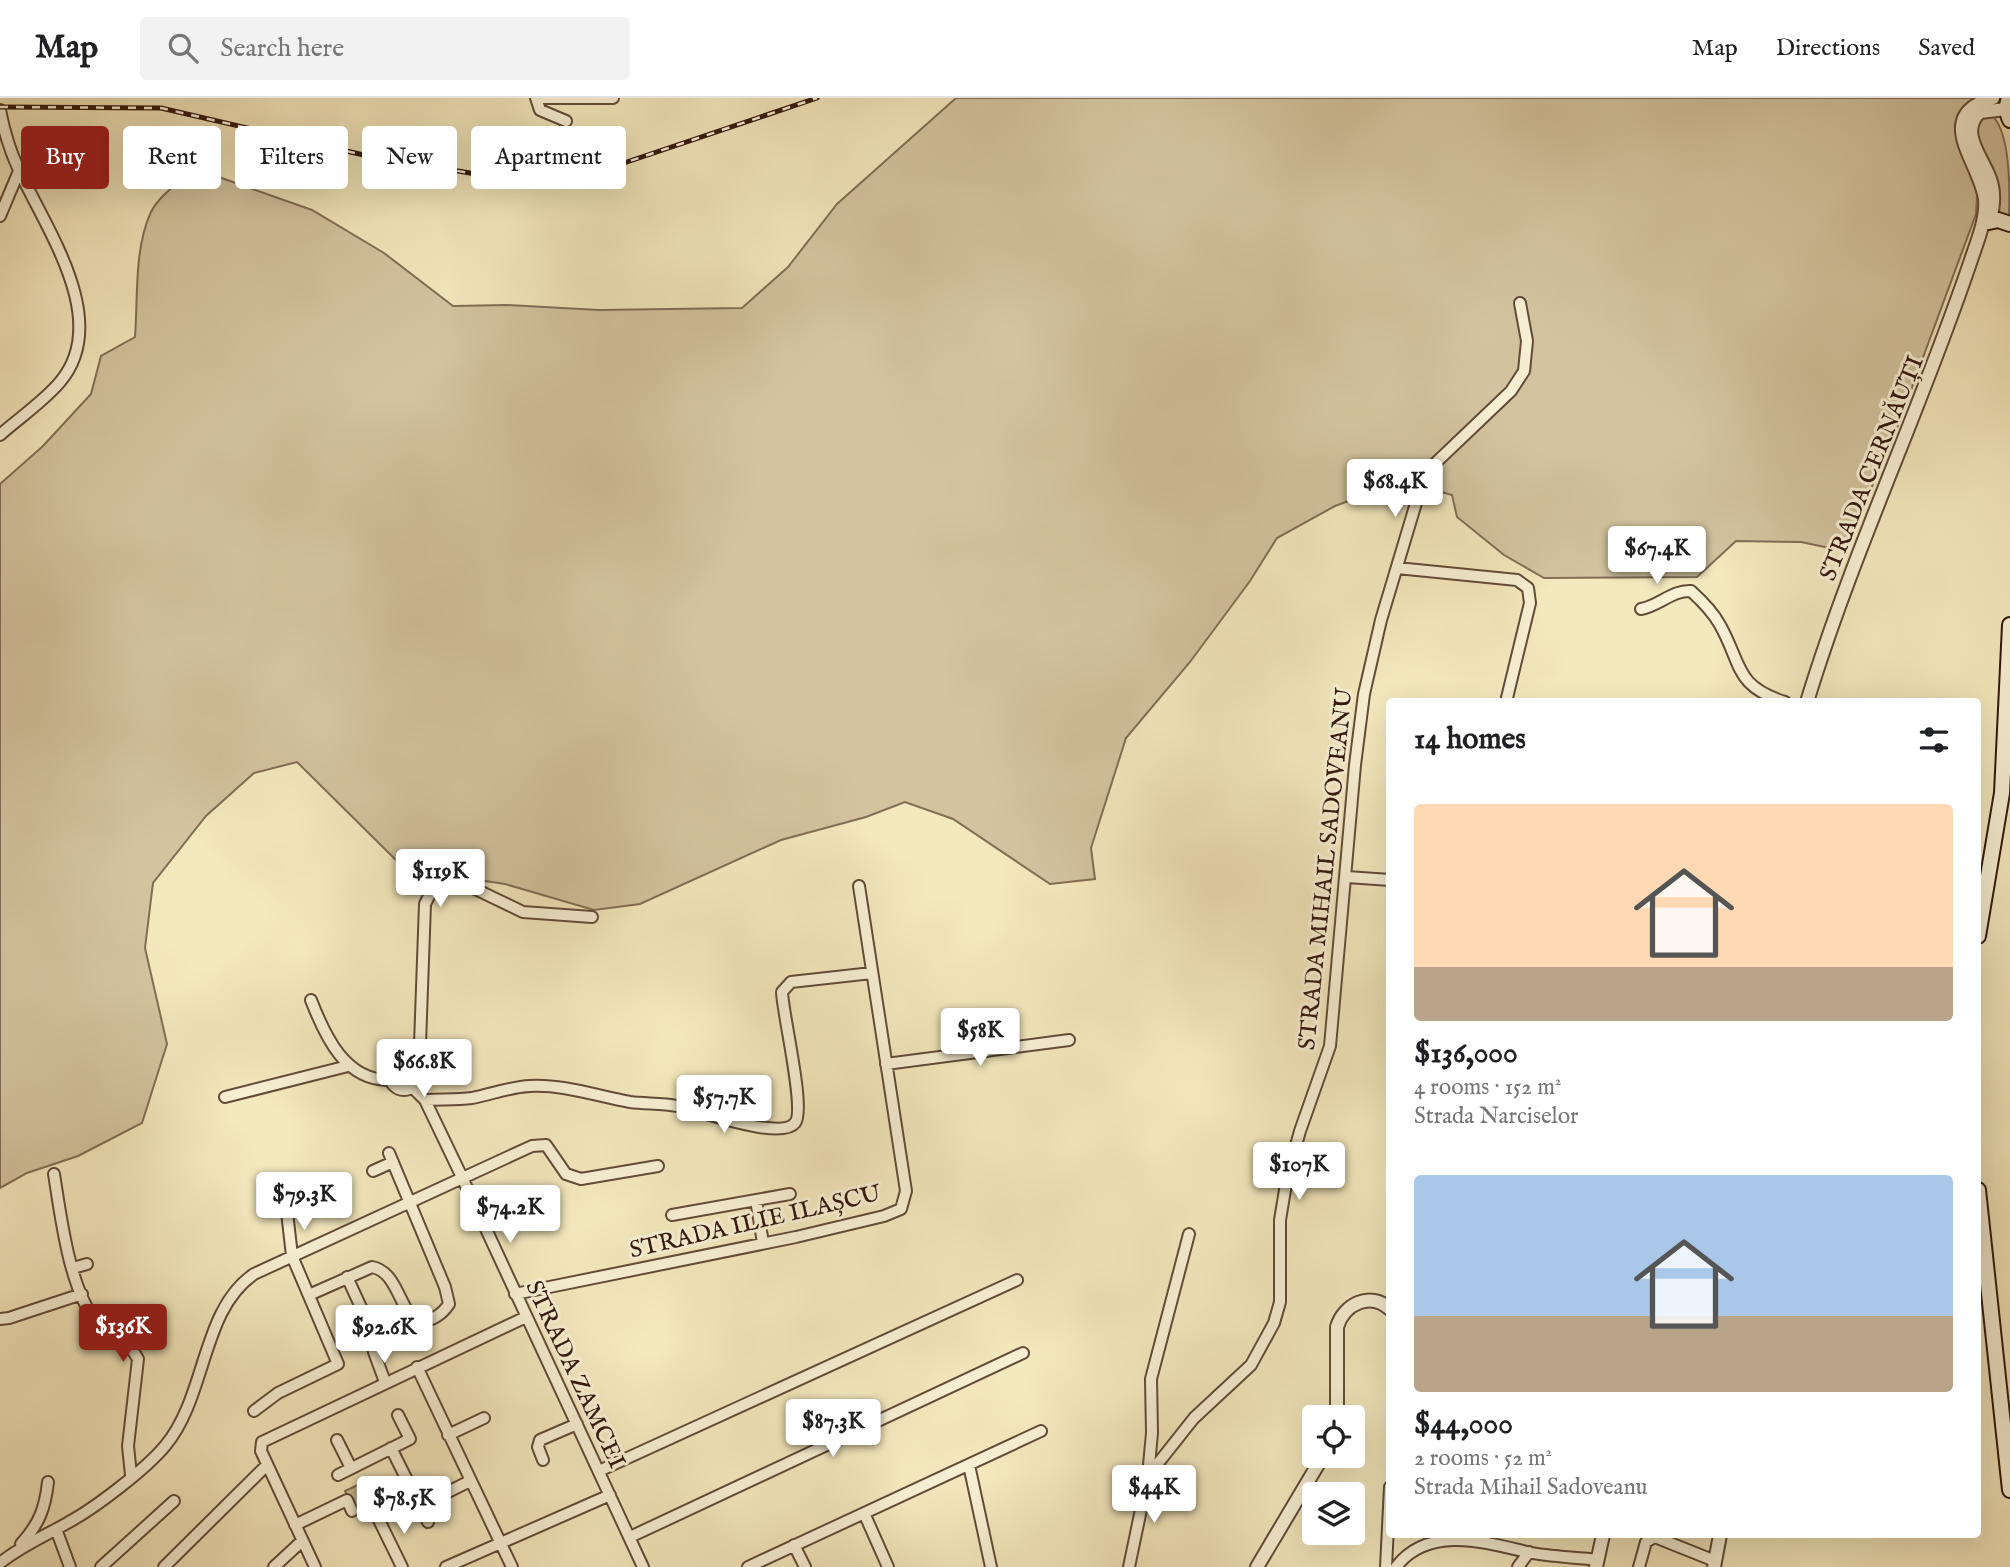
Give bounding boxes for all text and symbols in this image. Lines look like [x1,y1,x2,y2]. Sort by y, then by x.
search box [140,17,630,80]
text: Map [35,27,98,69]
icon: search [164,29,202,67]
text: Search here [220,32,344,65]
text: Map [1692,33,1738,64]
text: Directions [1776,33,1880,64]
text: Saved [1918,33,1975,64]
chip: Buy [21,126,109,189]
chip: Rent [123,126,221,189]
chip: Filters [235,126,348,189]
chip: New [362,126,457,189]
chip: Apartment [471,126,626,189]
street label: STRADA CERNĂUȚI [1813,352,1932,586]
pin: $68.4K [1338,460,1452,519]
text: $68.4K [1363,467,1427,496]
pin: $67.4K [1600,526,1714,586]
text: $67.4K [1624,534,1690,563]
street label: STRADA MIHAIL SADOVEANU [1292,686,1361,1052]
text: 14 homes [1414,721,1526,759]
icon: filters [1915,721,1953,759]
pin: $119K [391,850,489,909]
icon: home [1621,850,1747,976]
text: $119K [412,857,468,886]
pin: $58K [939,1009,1021,1068]
text: $58K [957,1016,1003,1045]
text: $136,000 [1414,1035,1518,1073]
pin: $66.8K [367,1040,481,1099]
text: $66.8K [393,1047,455,1076]
text: 4 rooms · 152 m² [1414,1073,1561,1102]
pin: $57.7K [667,1076,781,1135]
text: $57.7K [693,1083,755,1112]
text: Strada Narciselor [1414,1102,1579,1131]
pin: $107K [1250,1142,1348,1202]
text: $107K [1269,1150,1329,1179]
pin: $79.3K [247,1172,361,1232]
street label: STRADA ILIE ILAȘCU [626,1178,885,1267]
text: $79.3K [272,1180,336,1209]
pin: $74.2K [453,1186,567,1245]
text: $74.2K [476,1193,544,1222]
icon: home [1621,1221,1747,1347]
street label: STRADA ZAMCEI [518,1276,632,1474]
pin: $136K [74,1304,172,1364]
pin: $92.6K [327,1306,441,1365]
text: $136K [95,1312,151,1341]
text: $92.6K [352,1313,416,1342]
pin: $87.3K [776,1400,890,1459]
map controls [1302,1405,1365,1545]
button: locate [1302,1405,1365,1468]
text: $44,000 [1414,1406,1513,1444]
text: $87.3K [802,1407,864,1436]
text: 2 rooms · 52 m² [1414,1444,1552,1473]
pin: $44K [1113,1466,1195,1525]
text: $44K [1128,1473,1180,1502]
text: Strada Mihail Sadoveanu [1414,1473,1648,1502]
pin: $78.5K [347,1476,461,1536]
button: layers [1302,1482,1365,1545]
text: $78.5K [373,1484,435,1513]

